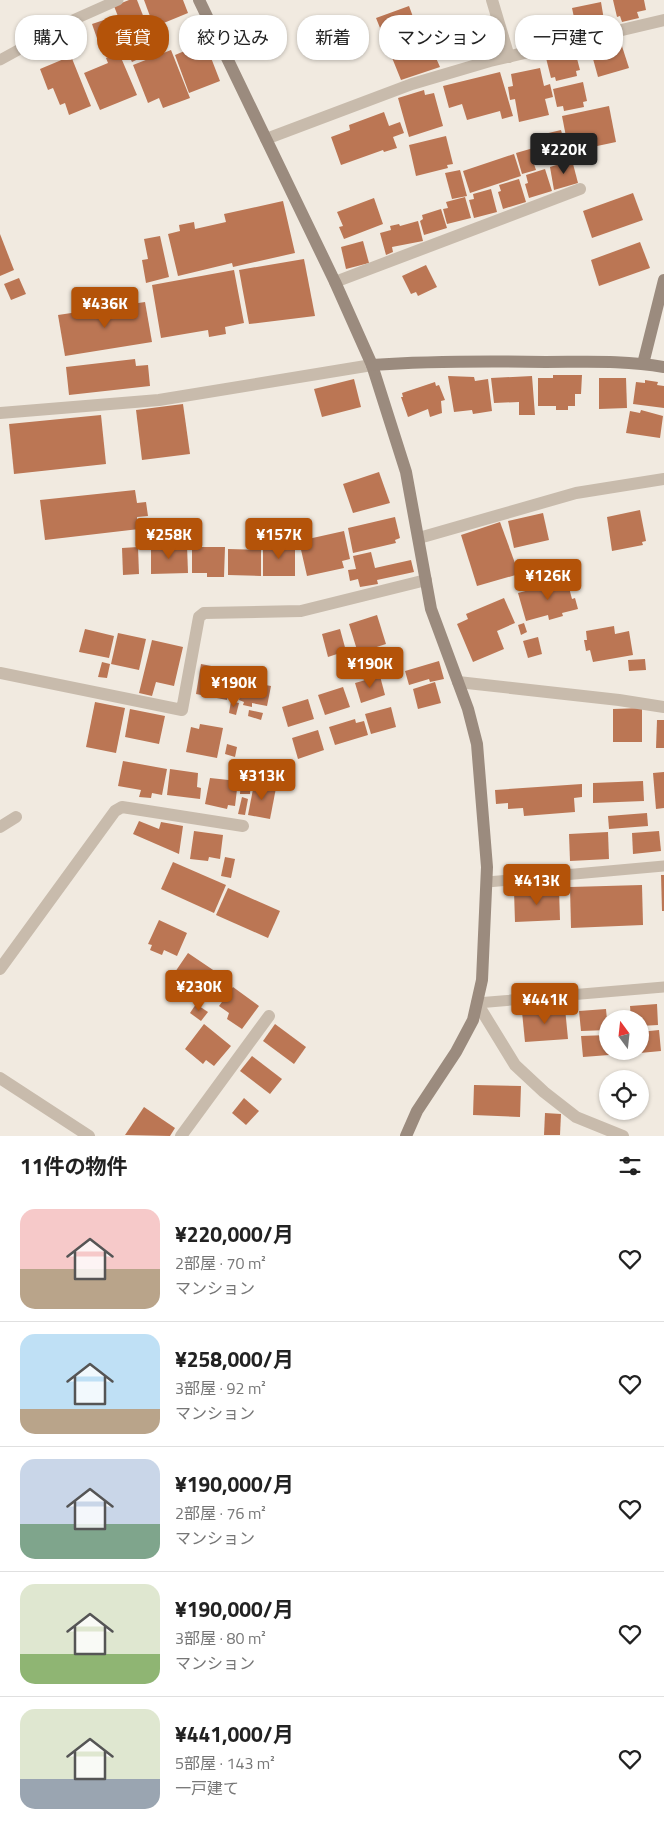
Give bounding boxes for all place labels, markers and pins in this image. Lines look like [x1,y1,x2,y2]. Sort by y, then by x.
pin: ¥220K [529,132,599,175]
pin: ¥436K [70,286,140,329]
pin: ¥258K [134,518,204,560]
pin: ¥157K [244,518,314,560]
pin: ¥126K [513,558,583,601]
pin: ¥190K [335,646,405,689]
pin: ¥190K [199,666,269,708]
pin: ¥313K [227,758,297,801]
pin: ¥413K [502,864,572,906]
pin: ¥230K [164,970,234,1012]
pin: ¥441K [510,982,580,1025]

